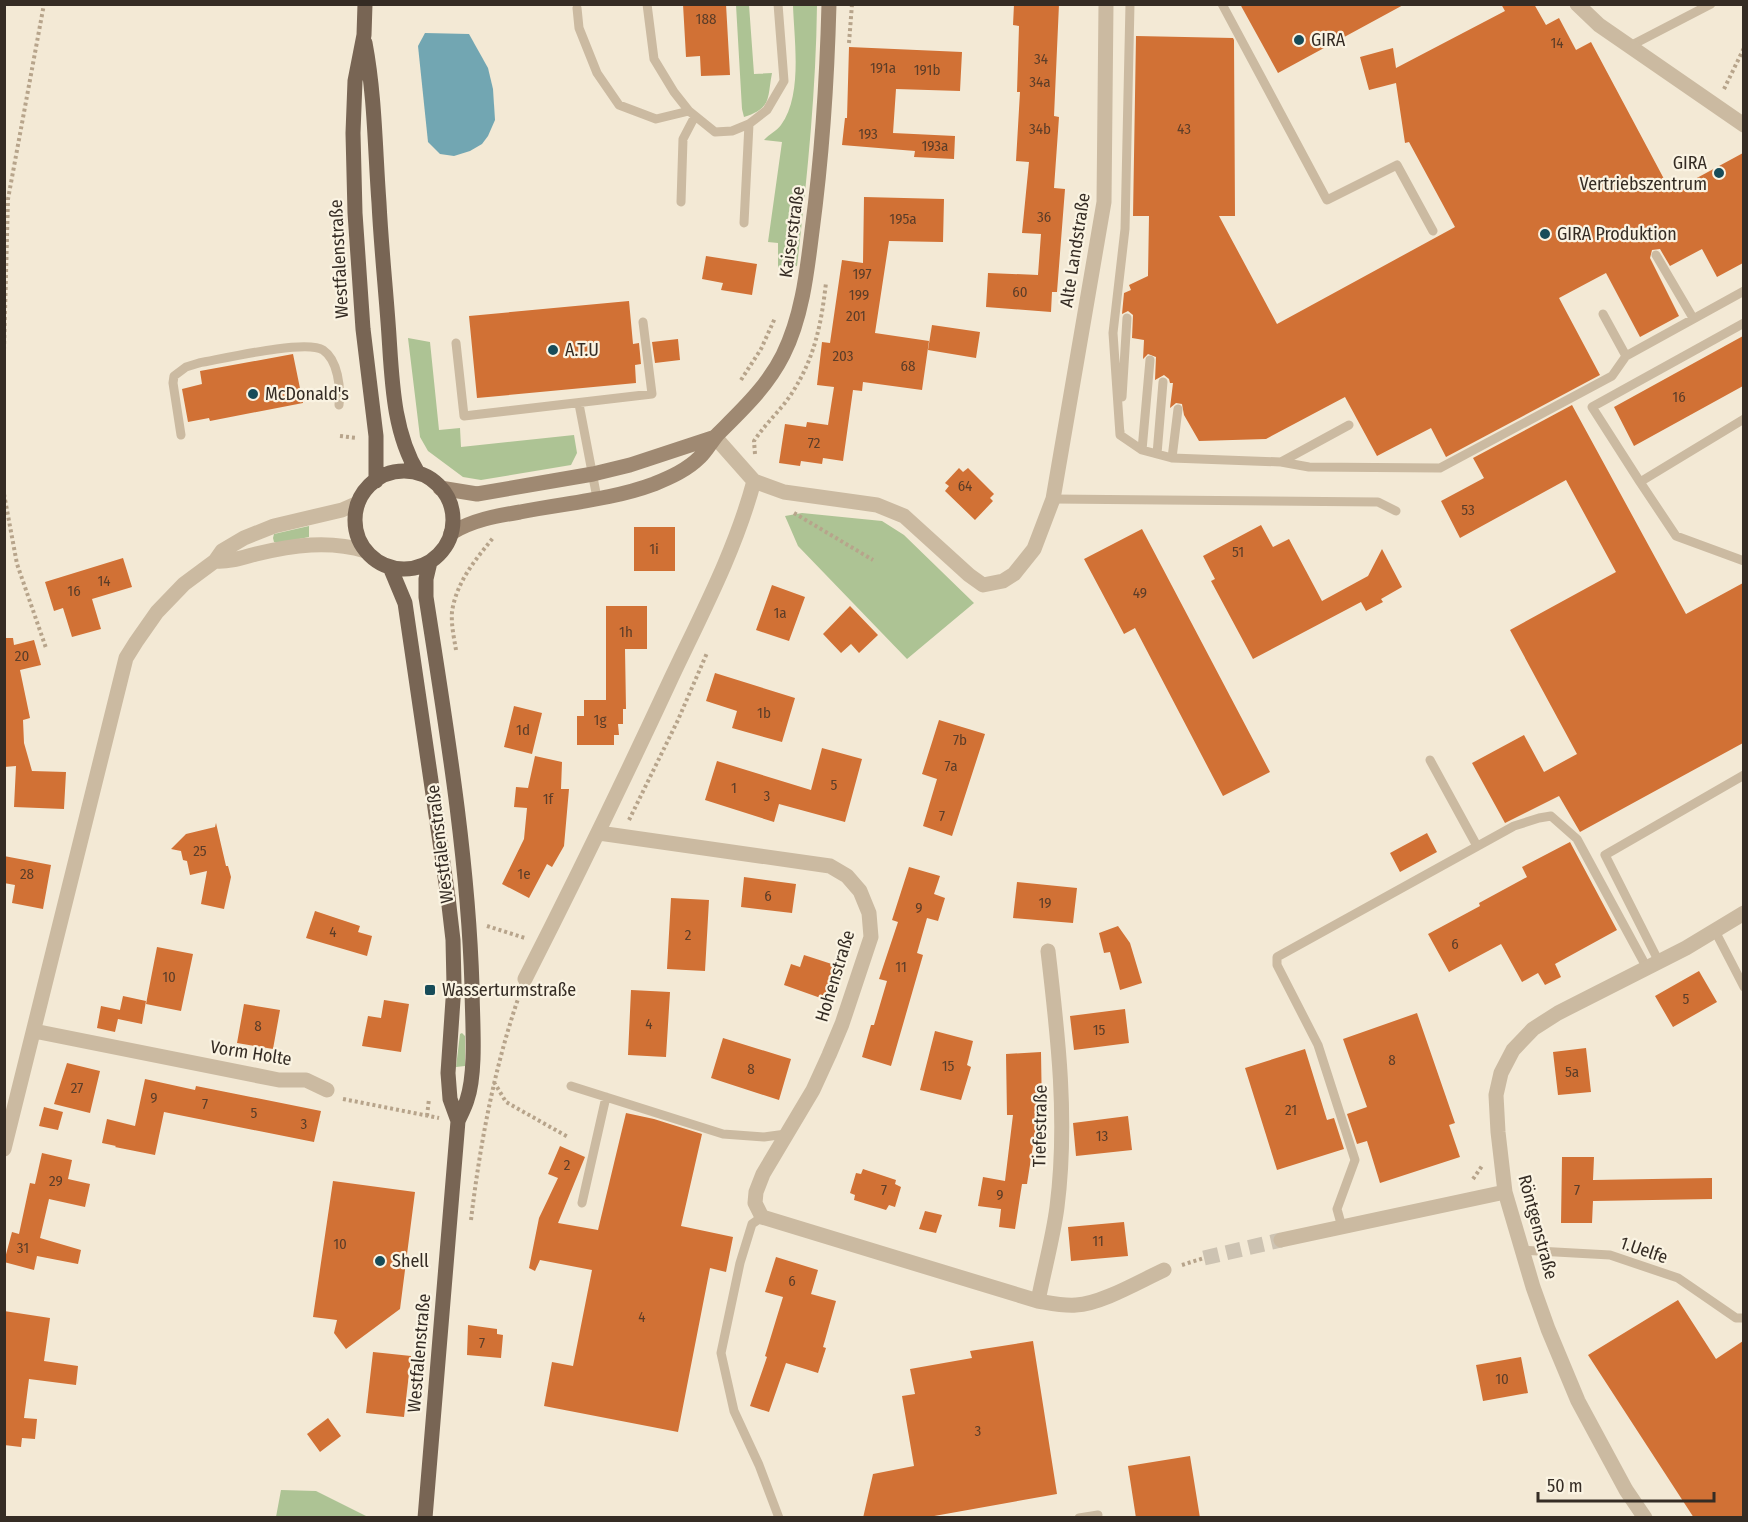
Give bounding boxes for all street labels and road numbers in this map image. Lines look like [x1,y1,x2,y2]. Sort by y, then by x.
street label: Kaiserstraße [775,185,809,279]
street label: Alte Landstraße [1055,191,1095,309]
street label: Westfalenstraße [325,199,353,319]
street label: Westfalenstraße [422,783,458,905]
street label: Hohenstraße [811,927,859,1025]
street label: Vorm Holte [209,1036,293,1070]
street label: Tiefestraße [1028,1084,1052,1167]
street label: Röntgenstraße [1513,1172,1563,1282]
street label: 1.Uelfe [1617,1232,1671,1268]
street label: Westfalenstraße [403,1293,435,1413]

